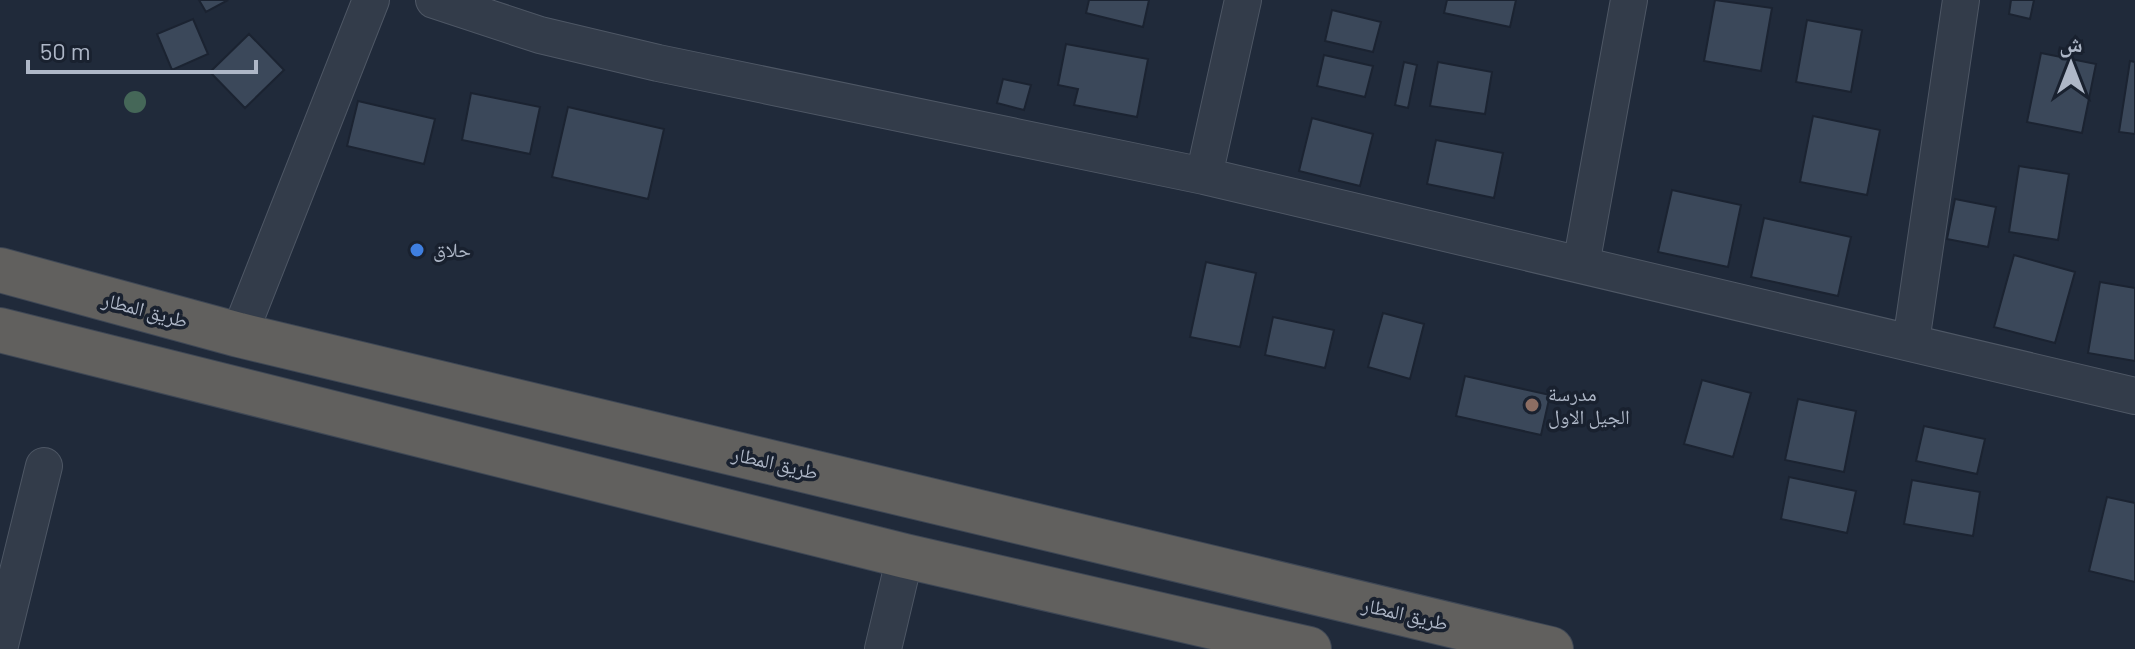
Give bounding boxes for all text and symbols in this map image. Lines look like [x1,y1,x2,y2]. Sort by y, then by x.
scale bar [28,24,256,74]
north arrow [2031,24,2111,104]
text: ش [2059,30,2083,58]
text: 50 m [40,36,91,65]
place label: حلاق [433,237,471,262]
marker: حلاق [408,241,426,259]
street label: طريق المطار [99,286,191,333]
place label: مدرسة الجيل الاول [1548,381,1630,429]
marker: مدرسة الجيل الاول [1523,396,1541,414]
street label: طريق المطار [729,440,821,485]
street label: طريق المطار [1359,591,1451,636]

